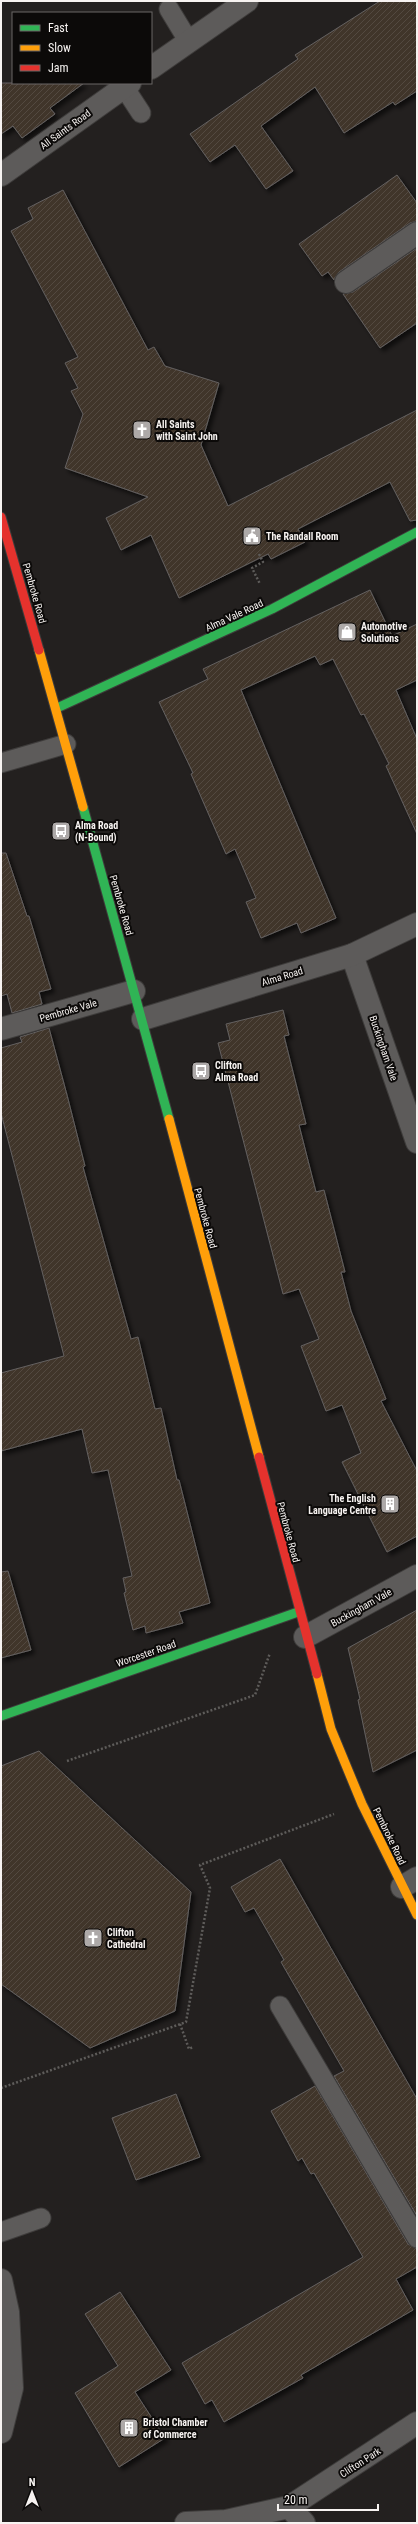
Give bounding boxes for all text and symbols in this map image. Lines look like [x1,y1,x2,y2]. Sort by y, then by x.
legend [12,12,152,84]
text: Fast [48,21,69,35]
text: Slow [48,41,71,55]
text: Jam [48,61,69,75]
street label: All Saints Road [38,107,93,151]
church icon: All Saints with Saint John [131,419,153,441]
place label: All Saints with Saint John [156,419,218,442]
public building icon: The Randall Room [241,525,263,547]
place label: The Randall Room [266,531,339,542]
street label: Pembroke Road [21,562,48,625]
street label: Alma Vale Road [204,597,265,634]
shop icon: Automotive Solutions [336,621,358,643]
place label: Automotive Solutions [361,621,407,644]
bus stop icon: Alma Road (N-Bound) [50,820,72,842]
place label: Alma Road (N-Bound) [75,820,118,844]
street label: Pembroke Road [108,874,135,937]
street label: Alma Road [260,965,304,988]
street label: Pembroke Vale [38,997,98,1024]
street label: Buckingham Vale [367,1014,400,1082]
bus stop icon: Clifton Alma Road [190,1060,212,1082]
place label: Clifton Alma Road [215,1060,258,1083]
street label: Pembroke Road [192,1187,219,1250]
place label: The English Language Centre [308,1493,376,1516]
building icon: The English Language Centre [379,1493,401,1515]
street label: Pembroke Road [275,1501,302,1564]
street label: Buckingham Vale [329,1586,394,1629]
street label: Worcester Road [115,1638,177,1669]
street label: Pembroke Road [371,1806,408,1867]
church icon: Clifton Cathedral [82,1927,104,1949]
place label: Clifton Cathedral [107,1927,146,1950]
building icon: Bristol Chamber of Commerce [118,2417,140,2439]
place label: Bristol Chamber of Commerce [143,2417,208,2440]
street label: Clifton Park [338,2445,383,2480]
north arrow [12,2472,52,2512]
text: N [29,2476,36,2489]
scale bar [278,2486,378,2512]
text: 20 m [284,2493,308,2507]

